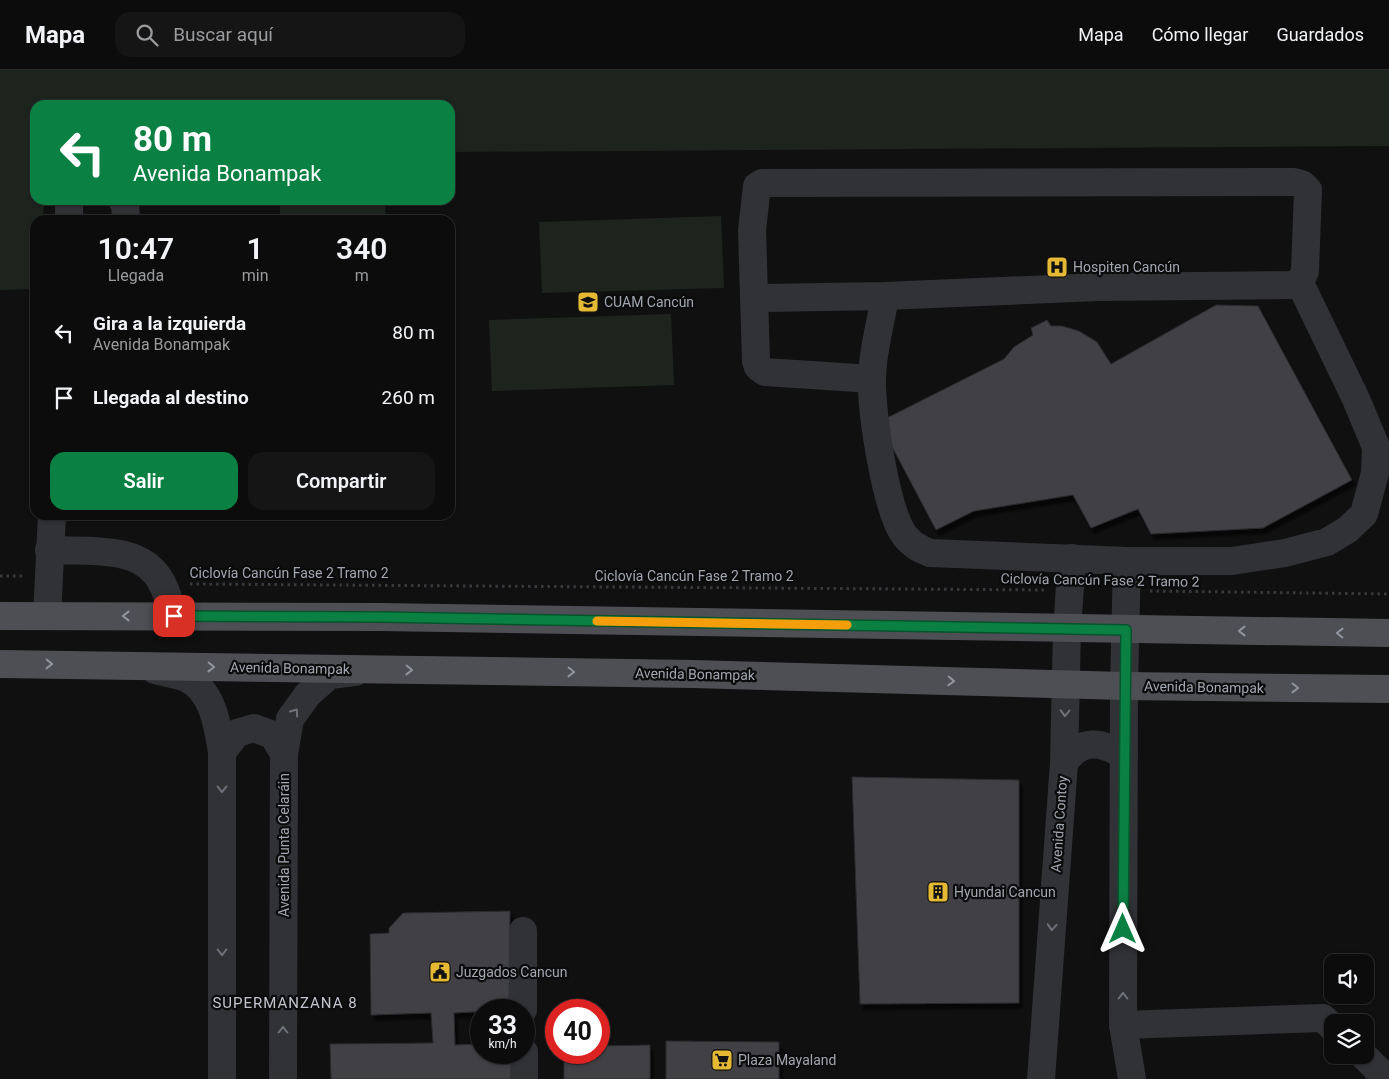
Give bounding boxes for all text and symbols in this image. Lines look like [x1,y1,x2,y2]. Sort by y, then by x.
search box [115,12,465,57]
text: Mapa [25,21,85,49]
icon: search [133,21,161,49]
text: Buscar aquí [173,23,273,46]
text: Mapa [1078,24,1124,45]
text: Cómo llegar [1152,24,1248,45]
text: Guardados [1276,24,1364,45]
text: 80 m [133,119,212,160]
icon: left [50,120,115,185]
text: Avenida Bonampak [133,161,321,186]
text: 10:47 [98,231,174,266]
text: 1 [247,231,264,266]
text: 340 [336,231,387,266]
hospital icon: Hospiten Cancún [1045,255,1069,279]
place label: Hospiten Cancún [1073,259,1180,275]
text: Llegada [108,266,164,285]
text: min [242,266,269,285]
text: m [355,266,369,285]
school or university icon: CUAM Cancún [576,290,600,314]
place label: CUAM Cancún [604,294,694,310]
text: Gira a la izquierda [93,312,246,335]
icon: left [50,319,78,347]
text: 80 m [392,321,435,344]
text: Avenida Bonampak [93,335,230,354]
icon: arrive [50,384,78,412]
text: Llegada al destino [93,386,249,409]
text: 260 m [382,386,435,409]
button: Salir [50,452,238,510]
button: Compartir [248,452,435,510]
street label: Ciclovía Cancún Fase 2 Tramo 2 [189,565,389,581]
street label: Ciclovía Cancún Fase 2 Tramo 2 [594,568,794,584]
street label: Ciclovía Cancún Fase 2 Tramo 2 [1000,570,1200,590]
pin [153,595,195,637]
icon: arrive [160,602,188,630]
one-way arrow [122,611,130,621]
one-way arrow [1237,626,1245,637]
one-way arrow [1336,627,1344,638]
one-way arrow [45,659,53,670]
street label: Avenida Bonampak [230,659,351,677]
one-way arrow [208,662,215,672]
one-way arrow [405,665,413,675]
street label: Avenida Bonampak [635,665,756,683]
one-way arrow [568,667,575,677]
one-way arrow [948,676,955,686]
street label: Avenida Bonampak [1144,678,1265,696]
one-way arrow [1292,683,1299,693]
one-way arrow [289,708,298,718]
one-way arrow [1059,709,1070,717]
street label: Avenida Punta Celaráin [276,773,292,917]
street label: Avenida Contoy [1048,775,1070,873]
one-way arrow [217,786,227,793]
building icon: Hyundai Cancun [926,880,950,904]
place label: Hyundai Cancun [954,884,1056,900]
position arrow [1096,902,1148,954]
one-way arrow [1047,924,1058,932]
one-way arrow [217,948,227,956]
map controls [1324,954,1374,1064]
button: sound [1324,954,1374,1004]
public building icon: Juzgados Cancun [428,960,452,984]
place label: Juzgados Cancun [456,964,568,980]
one-way arrow [1118,992,1128,1000]
district label: SUPERMANZANA 8 [212,994,358,1012]
speed limit sign: 40 [545,999,610,1064]
text: 33 [488,1011,517,1040]
button: layers [1324,1014,1374,1064]
one-way arrow [278,1026,288,1034]
text: km/h [488,1037,517,1051]
supermarket icon: Plaza Mayaland [710,1048,734,1072]
place label: Plaza Mayaland [738,1052,836,1068]

